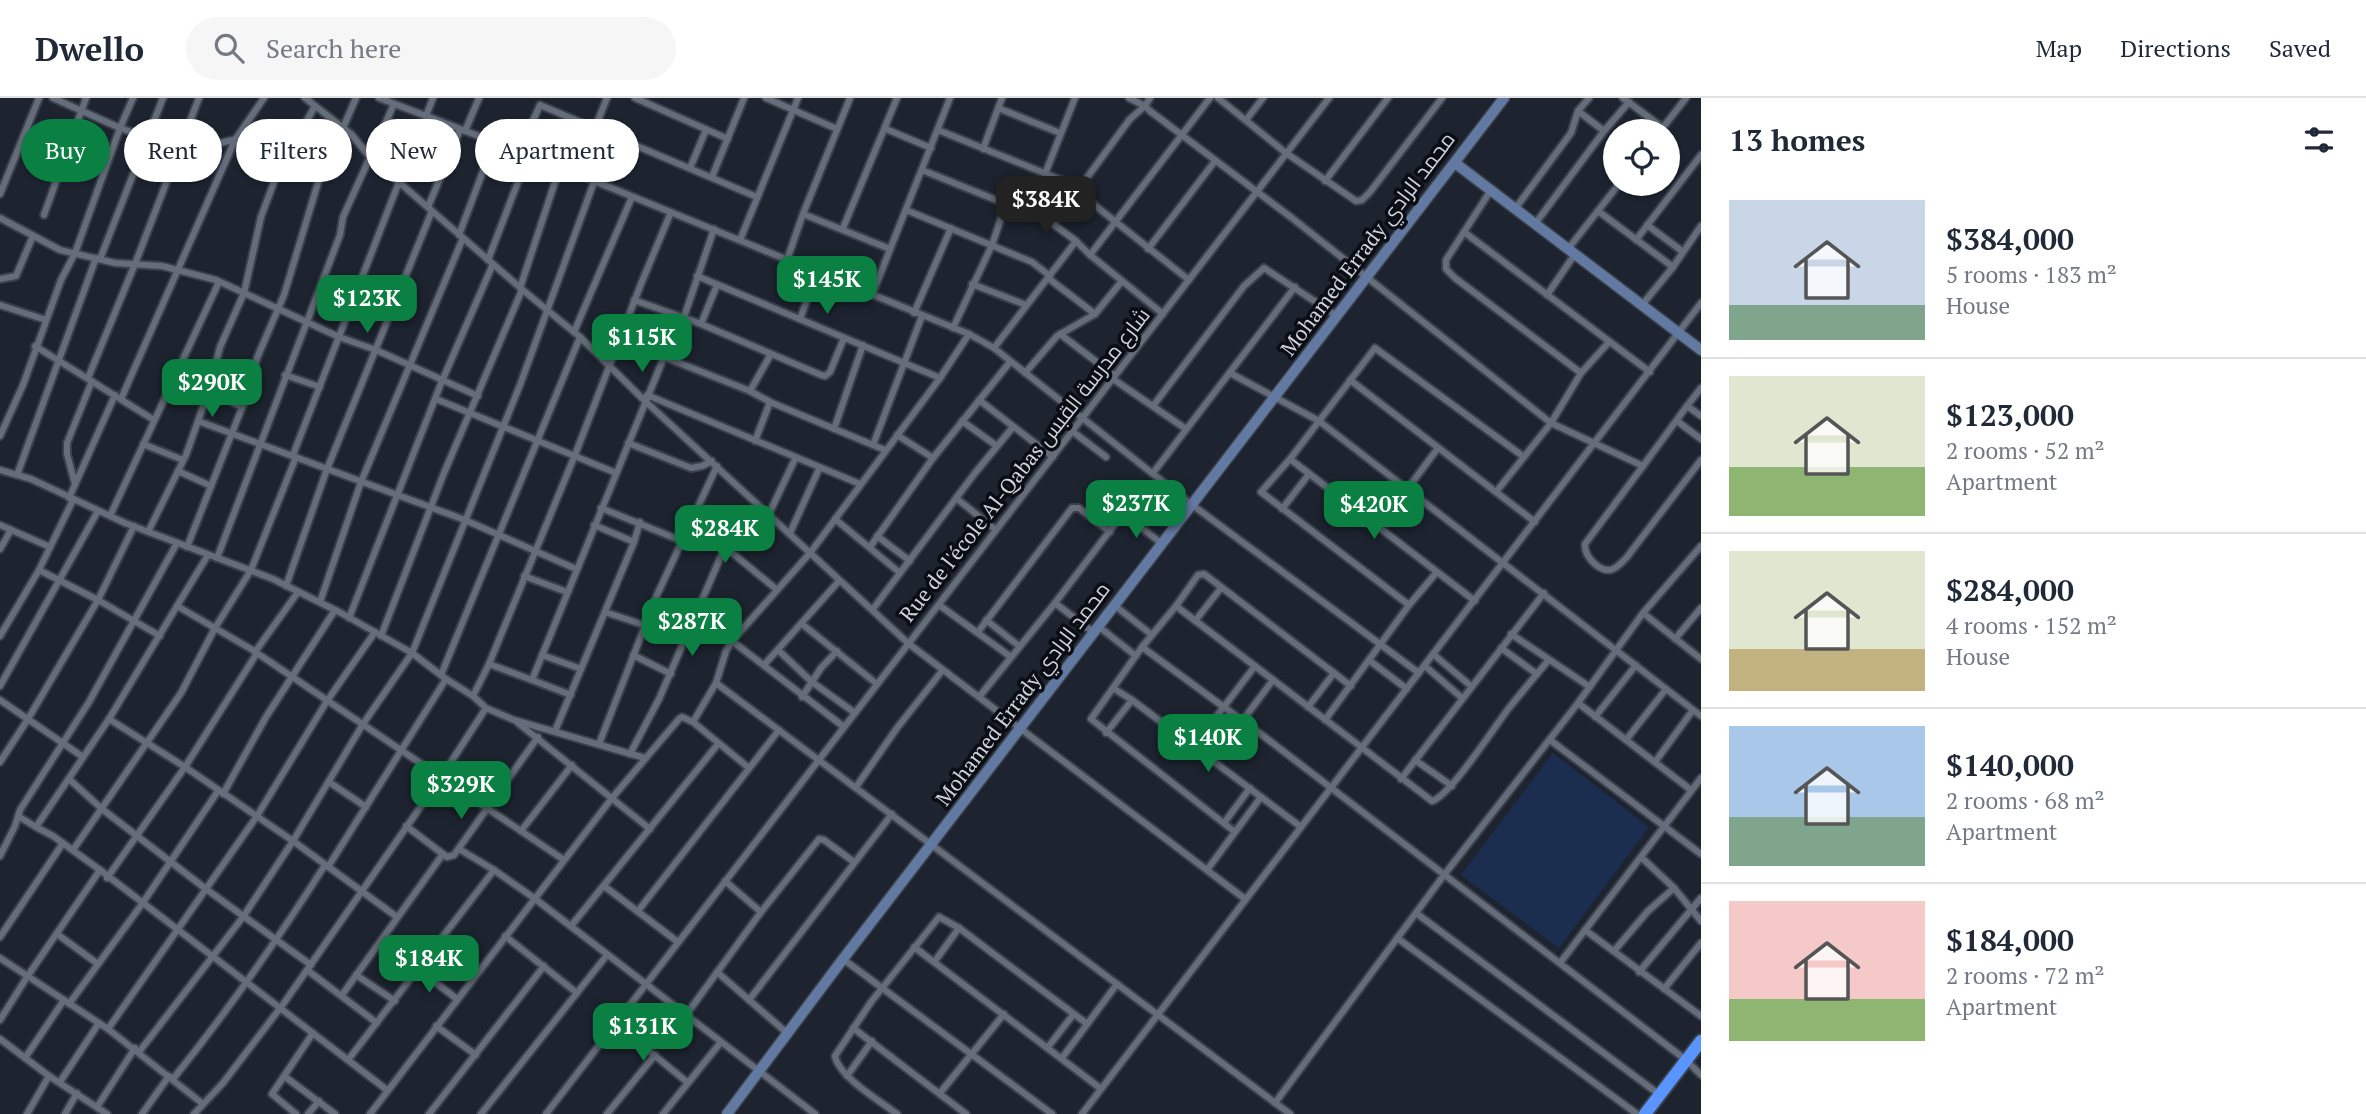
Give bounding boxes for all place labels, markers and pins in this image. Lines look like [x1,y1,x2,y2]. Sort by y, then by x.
pin: $384K [997,176,1095,236]
pin: $145K [778,256,876,316]
pin: $123K [318,275,416,335]
pin: $115K [593,314,691,374]
pin: $290K [163,360,261,419]
pin: $237K [1087,480,1185,540]
pin: $420K [1325,482,1423,541]
pin: $284K [676,505,774,565]
pin: $287K [643,598,741,658]
pin: $140K [1159,714,1257,774]
pin: $329K [412,762,510,821]
pin: $184K [380,936,478,995]
pin: $131K [594,1004,692,1063]

